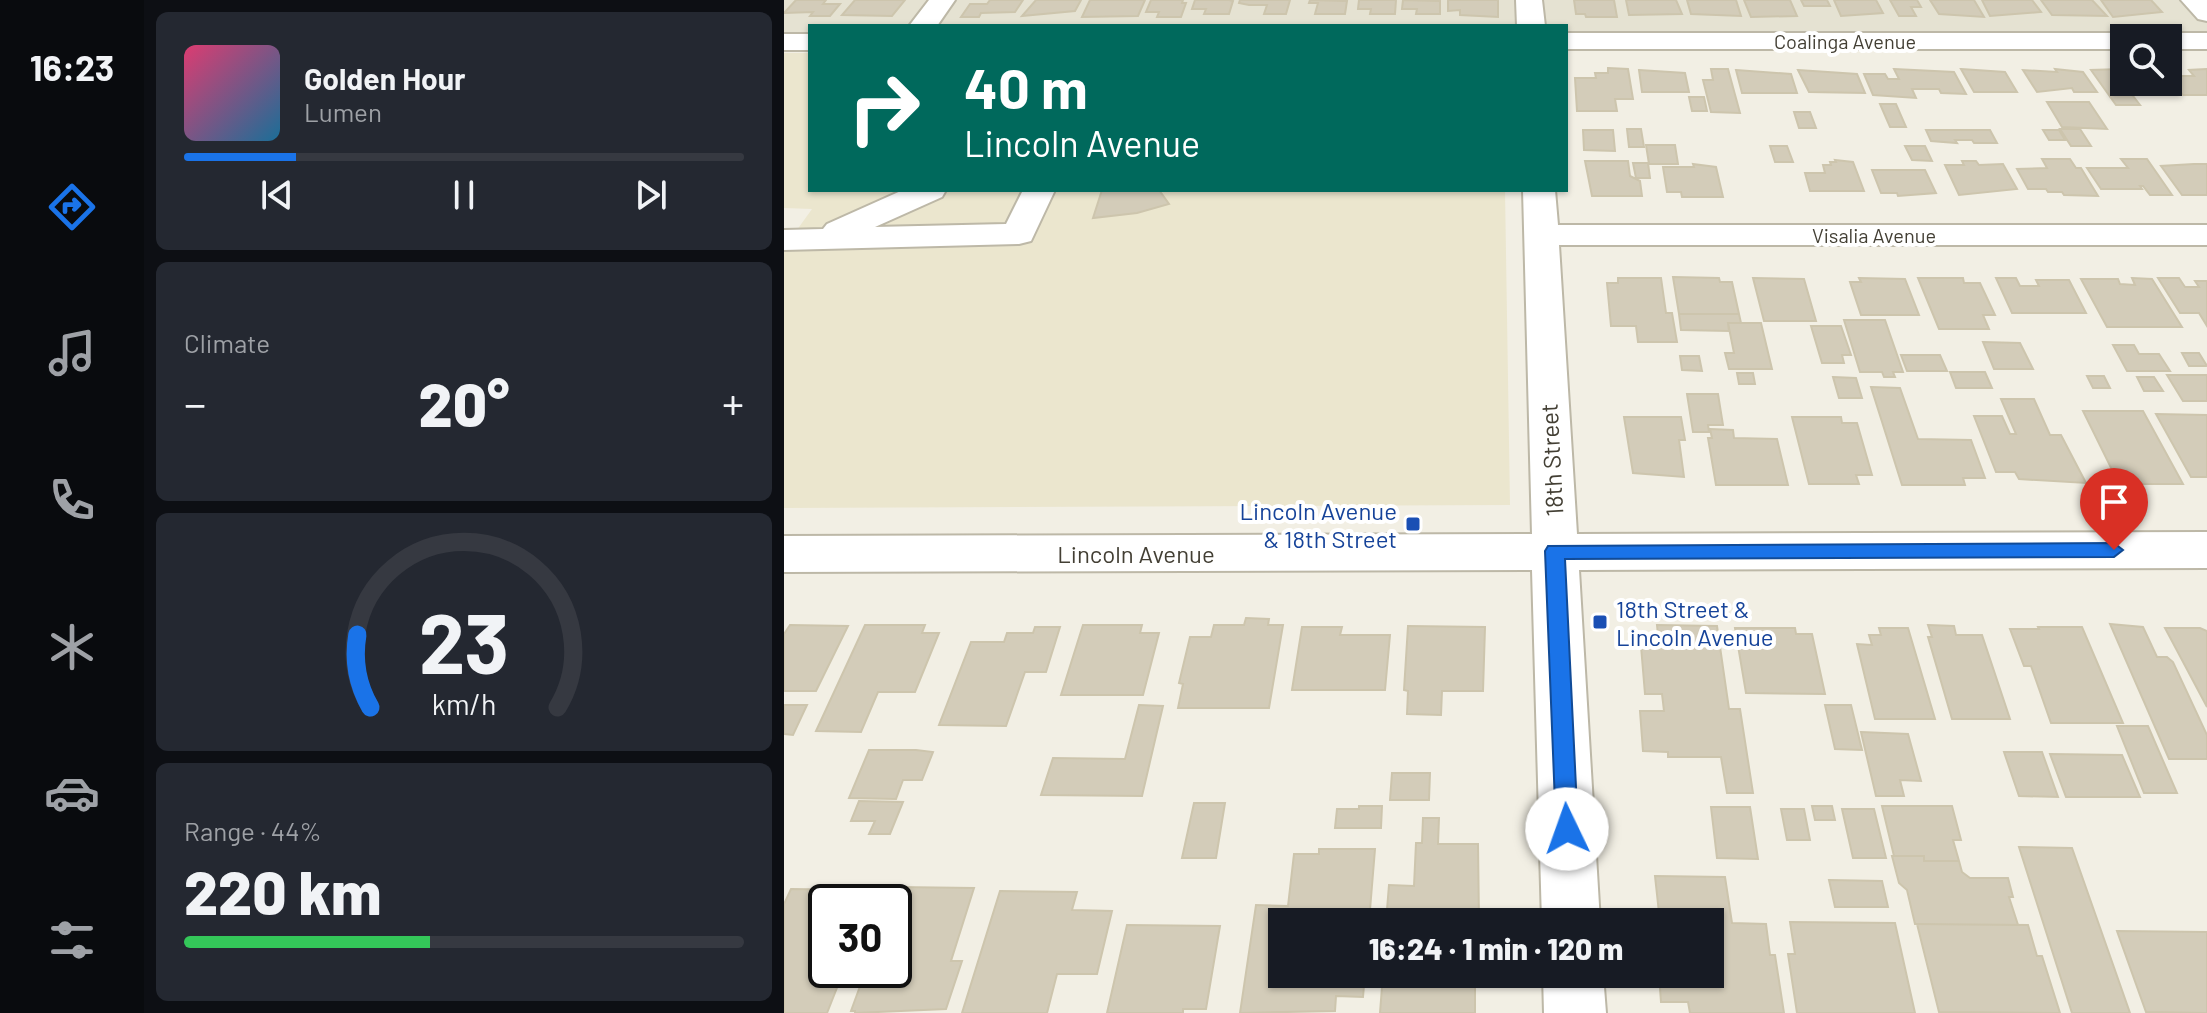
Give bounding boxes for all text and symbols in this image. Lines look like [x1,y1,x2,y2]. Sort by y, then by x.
map controls [2110,24,2182,96]
button: search [2110,24,2182,96]
street label: Coalinga Avenue [1774,29,1916,53]
text: 16:23 [30,45,114,88]
text: 40 m [964,53,1088,120]
icon: right [832,56,936,160]
text: Golden Hour [304,60,466,96]
text: Lumen [304,96,382,127]
text: Lincoln Avenue [964,121,1200,164]
icon: previous [255,173,299,217]
icon: pause [442,173,486,217]
icon: next [629,173,673,217]
icon: directions [44,179,100,235]
street label: Visalia Avenue [1812,223,1936,247]
icon: music [44,325,100,381]
text: Climate [184,327,270,358]
text: 20° [419,367,509,439]
text: − [184,376,206,429]
text: + [722,376,744,429]
street label: 18th Street [1534,403,1568,517]
pin [2080,468,2148,550]
icon: phone [44,472,100,528]
icon: arrive [2092,480,2136,524]
place label: Lincoln Avenue & 18th Street [1239,496,1397,553]
marker: Lincoln Avenue & 18th Street [1404,515,1422,533]
street label: Lincoln Avenue [1057,539,1215,568]
text: 23 [419,590,509,690]
place label: 18th Street & Lincoln Avenue [1616,594,1774,651]
marker: 18th Street & Lincoln Avenue [1591,613,1609,631]
icon: climate [44,619,100,675]
text: km/h [432,686,496,721]
icon: car [44,765,100,821]
position arrow [1525,787,1609,871]
text: Range · 44% [184,815,322,846]
text: 220 km [184,855,382,927]
speed limit sign: 30 [808,884,912,988]
icon: filters [44,912,100,968]
text: 16:24 · 1 min · 120 m [1369,930,1623,966]

